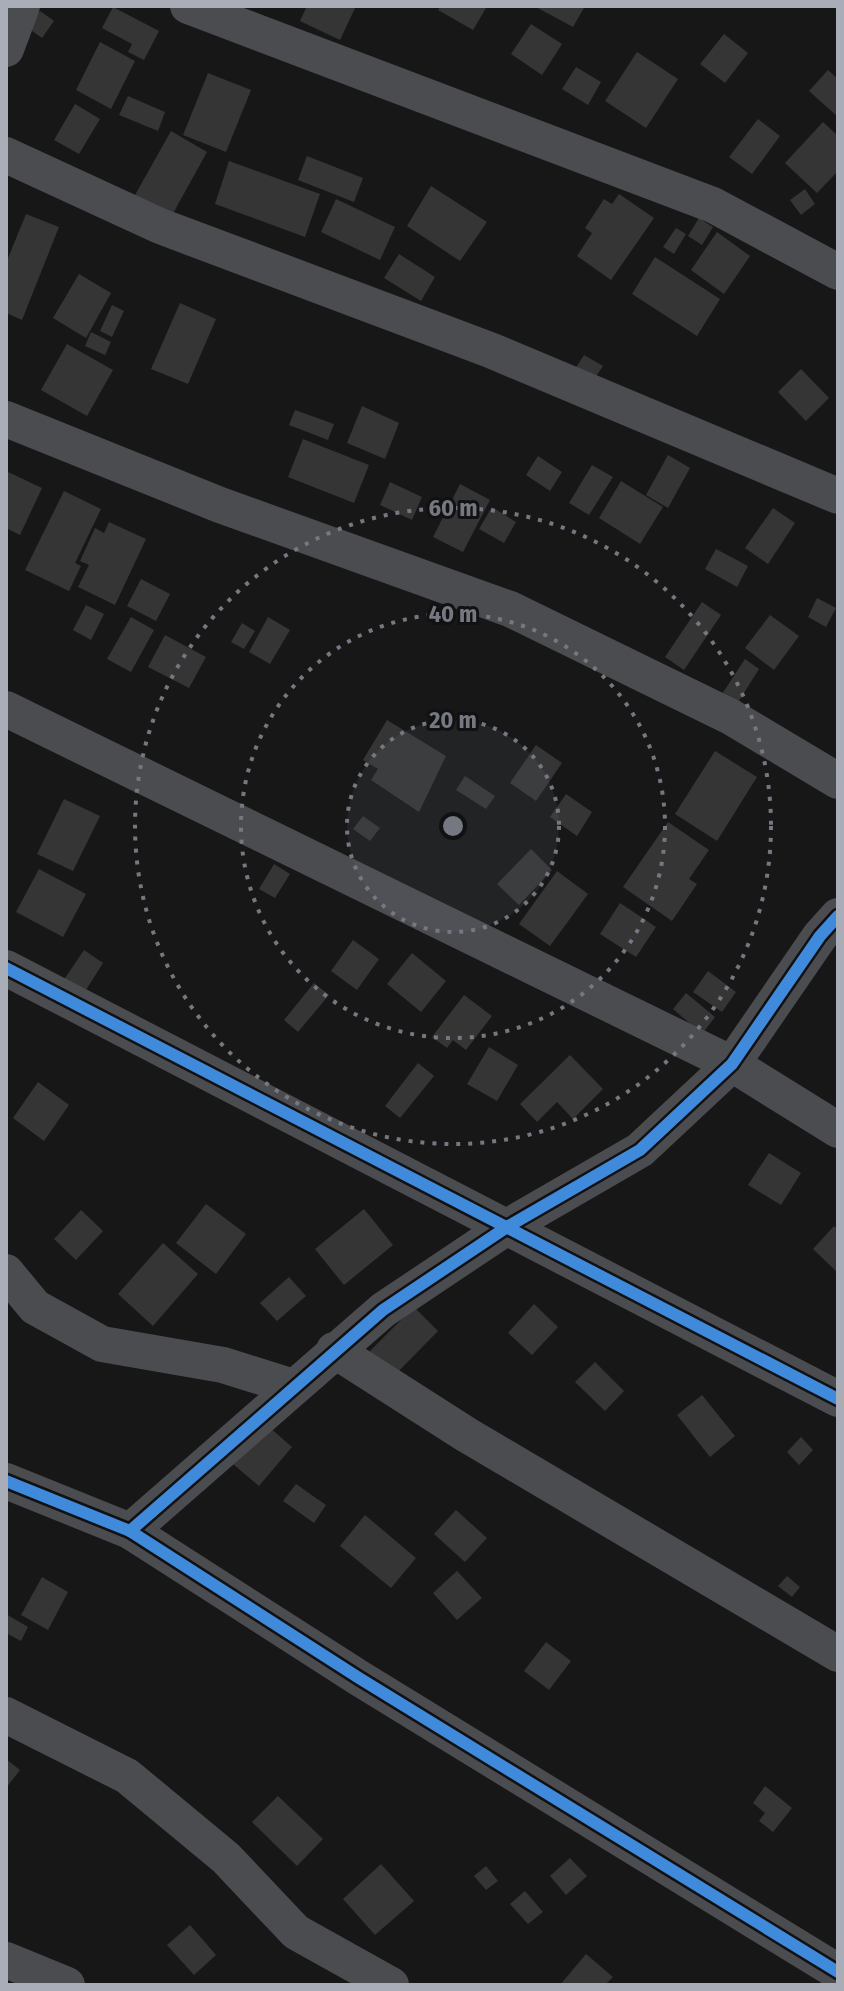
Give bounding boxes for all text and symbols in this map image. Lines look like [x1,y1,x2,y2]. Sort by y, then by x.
text: 60 m [429,494,477,522]
text: 40 m [429,600,477,628]
text: 20 m [428,706,477,734]
centre of rings [439,812,467,840]

